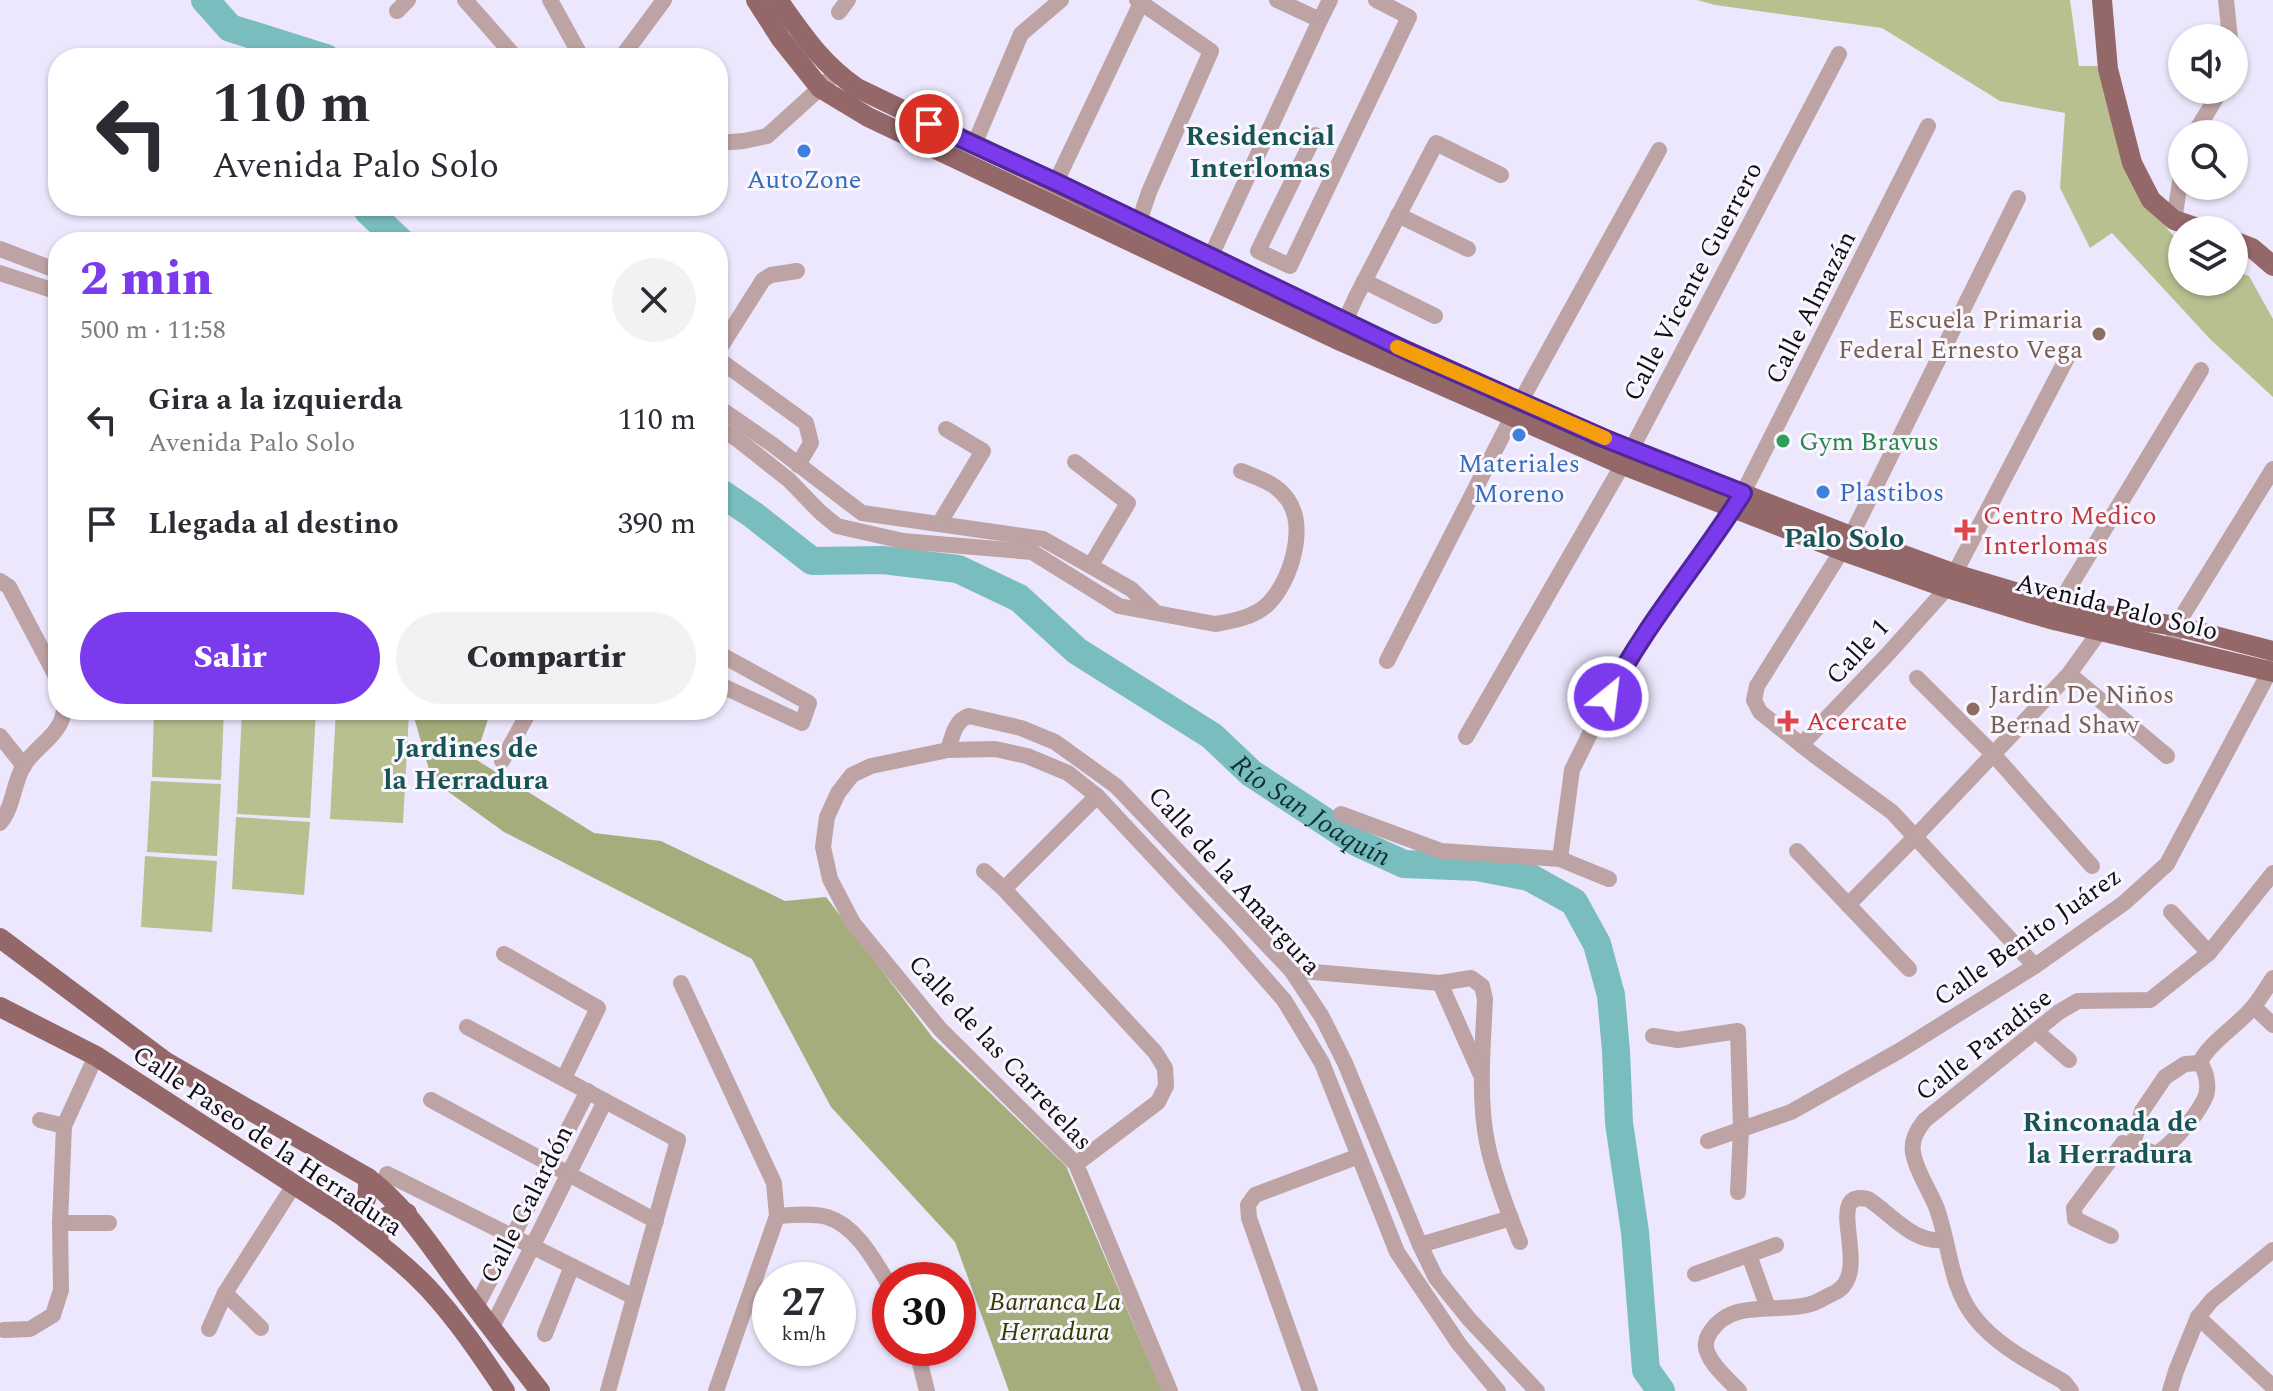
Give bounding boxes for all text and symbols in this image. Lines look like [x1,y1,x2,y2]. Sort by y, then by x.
map controls [2168,24,2248,296]
button: sound [2168,24,2248,104]
text: 110 m [212,62,371,147]
icon: left [80,80,184,184]
pin [895,90,963,158]
icon: arrive [907,102,951,146]
district label: Residencial Interlomas [1185,115,1335,190]
button: search [2168,120,2248,200]
text: Avenida Palo Solo [212,139,499,194]
marker: AutoZone [795,142,813,160]
street label: Calle Vicente Guerrero [1613,154,1773,408]
place label: AutoZone [747,160,861,200]
button: layers [2168,216,2248,296]
street label: Calle Almazán [1755,224,1867,391]
text: 2 min [80,243,213,316]
button: close [612,258,696,342]
place label: Escuela Primaria Federal Ernesto Vega [1838,300,2083,370]
text: 500 m · 11:58 [80,310,226,350]
marker: Escuela Primaria Federal Ernesto Vega [2090,325,2108,343]
text: Gira a la izquierda [148,377,403,423]
text: 110 m [618,397,696,443]
icon: left [80,398,124,442]
place label: Gym Bravus [1799,422,1939,462]
text: Avenida Palo Solo [148,423,355,463]
marker: Materiales Moreno [1510,426,1528,444]
marker: Gym Bravus [1774,432,1792,450]
place label: Materiales Moreno [1458,444,1580,514]
place label: Plastibos [1839,473,1944,513]
marker: Plastibos [1814,483,1832,501]
place label: Centro Medico Interlomas [1983,496,2157,566]
text: Llegada al destino [148,501,399,547]
text: 390 m [618,501,696,547]
icon: arrive [80,502,124,546]
district label: Palo Solo [1784,517,1904,560]
marker: Centro Medico Interlomas [1954,519,1976,541]
street label: Avenida Palo Solo [2011,562,2222,651]
street label: Calle 1 [1816,609,1899,694]
button: Salir [80,612,380,704]
button: Compartir [396,612,696,704]
position arrow [1566,655,1650,739]
place label: Jardin De Niños Bernad Shaw [1989,675,2174,745]
marker: Jardin De Niños Bernad Shaw [1964,700,1982,718]
place label: Acercate [1806,702,1907,742]
marker: Acercate [1777,710,1799,732]
district label: Jardines de la Herradura [383,727,549,802]
water label: Río San Joaquín [1220,744,1398,878]
street label: Calle de la Amargura [1138,777,1331,985]
street label: Calle Benito Juárez [1925,857,2130,1017]
street label: Calle de las Carretelas [898,946,1102,1160]
street label: Calle Paradise [1907,978,2061,1111]
street label: Calle Paseo de la Herradura [124,1035,411,1247]
district label: Rinconada de la Herradura [2022,1101,2198,1176]
street label: Calle Galardón [470,1118,584,1291]
speed limit sign: 30 [872,1262,976,1366]
text: 27 [782,1273,826,1334]
park label: Barranca La Herradura [989,1282,1121,1352]
text: km/h [782,1319,827,1349]

